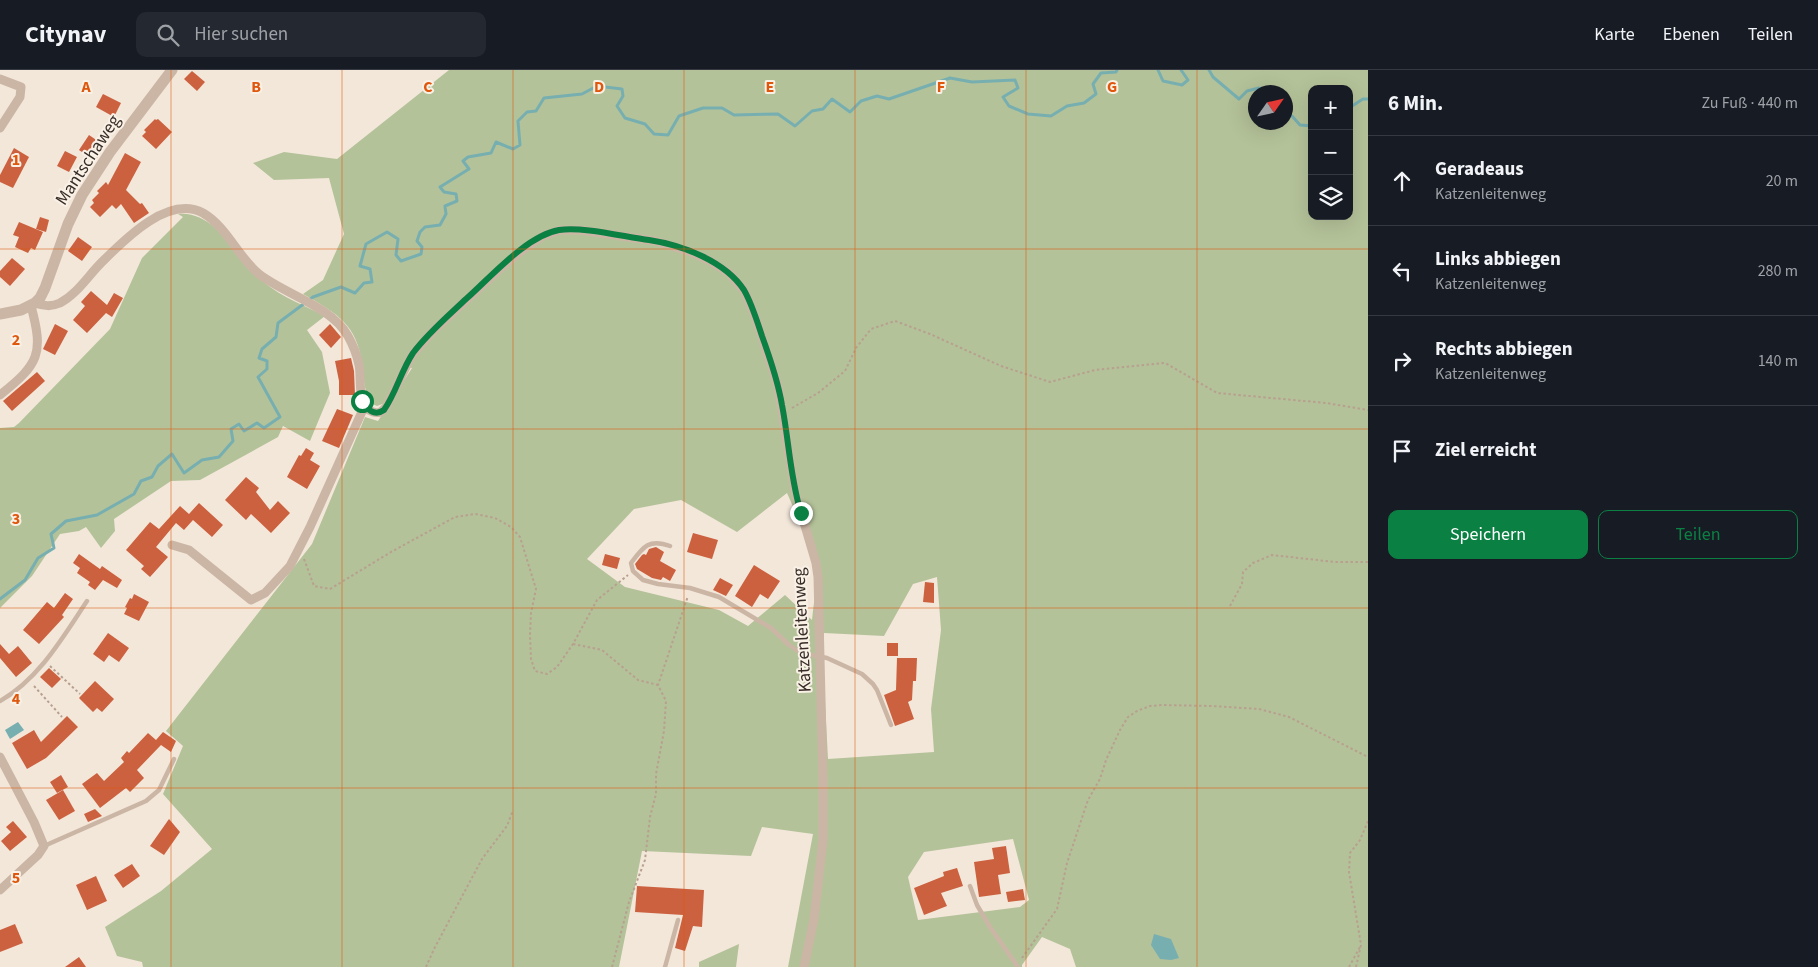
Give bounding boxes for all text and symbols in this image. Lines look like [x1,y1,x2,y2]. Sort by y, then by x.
search box [136,12,486,57]
text: Citynav [25,17,106,52]
icon: search [154,21,182,49]
text: Hier suchen [194,21,288,48]
text: Karte [1594,22,1635,47]
text: Ebenen [1663,22,1720,47]
text: Teilen [1748,22,1793,47]
text: A [80,76,91,98]
text: B [251,76,261,98]
text: C [423,76,433,98]
text: D [594,76,604,98]
text: E [766,76,774,98]
text: F [937,76,945,98]
text: G [1107,76,1117,98]
north arrow [1248,85,1293,130]
map controls [1308,85,1353,220]
button: + [1308,85,1353,130]
text: 6 Min. [1388,88,1443,118]
text: Zu Fuß · 440 m [1702,92,1798,114]
street label: Mantschaweg [49,110,127,210]
button: − [1308,130,1353,175]
text: 1 [12,149,20,171]
text: Geradeaus [1435,156,1524,183]
icon: ahead [1388,167,1416,195]
text: 20 m [1766,170,1798,192]
button: layers [1308,175,1353,220]
text: Katzenleitenweg [1435,183,1546,205]
text: Links abbiegen [1435,246,1561,273]
icon: left [1388,257,1416,285]
text: 280 m [1758,260,1798,282]
text: Katzenleitenweg [1435,273,1546,295]
text: 2 [12,329,20,351]
text: Rechts abbiegen [1435,336,1573,363]
icon: right [1388,347,1416,375]
text: 140 m [1758,350,1798,372]
text: Katzenleitenweg [1435,363,1546,385]
route start [351,390,374,413]
icon: arrive [1388,437,1416,465]
text: Ziel erreicht [1435,437,1536,464]
route end [790,502,813,525]
text: 3 [12,508,20,530]
button: Speichern [1388,510,1588,559]
button: Teilen [1598,510,1798,559]
street label: Katzenleitenweg [786,567,818,693]
text: 4 [12,688,21,710]
text: 5 [12,867,20,889]

